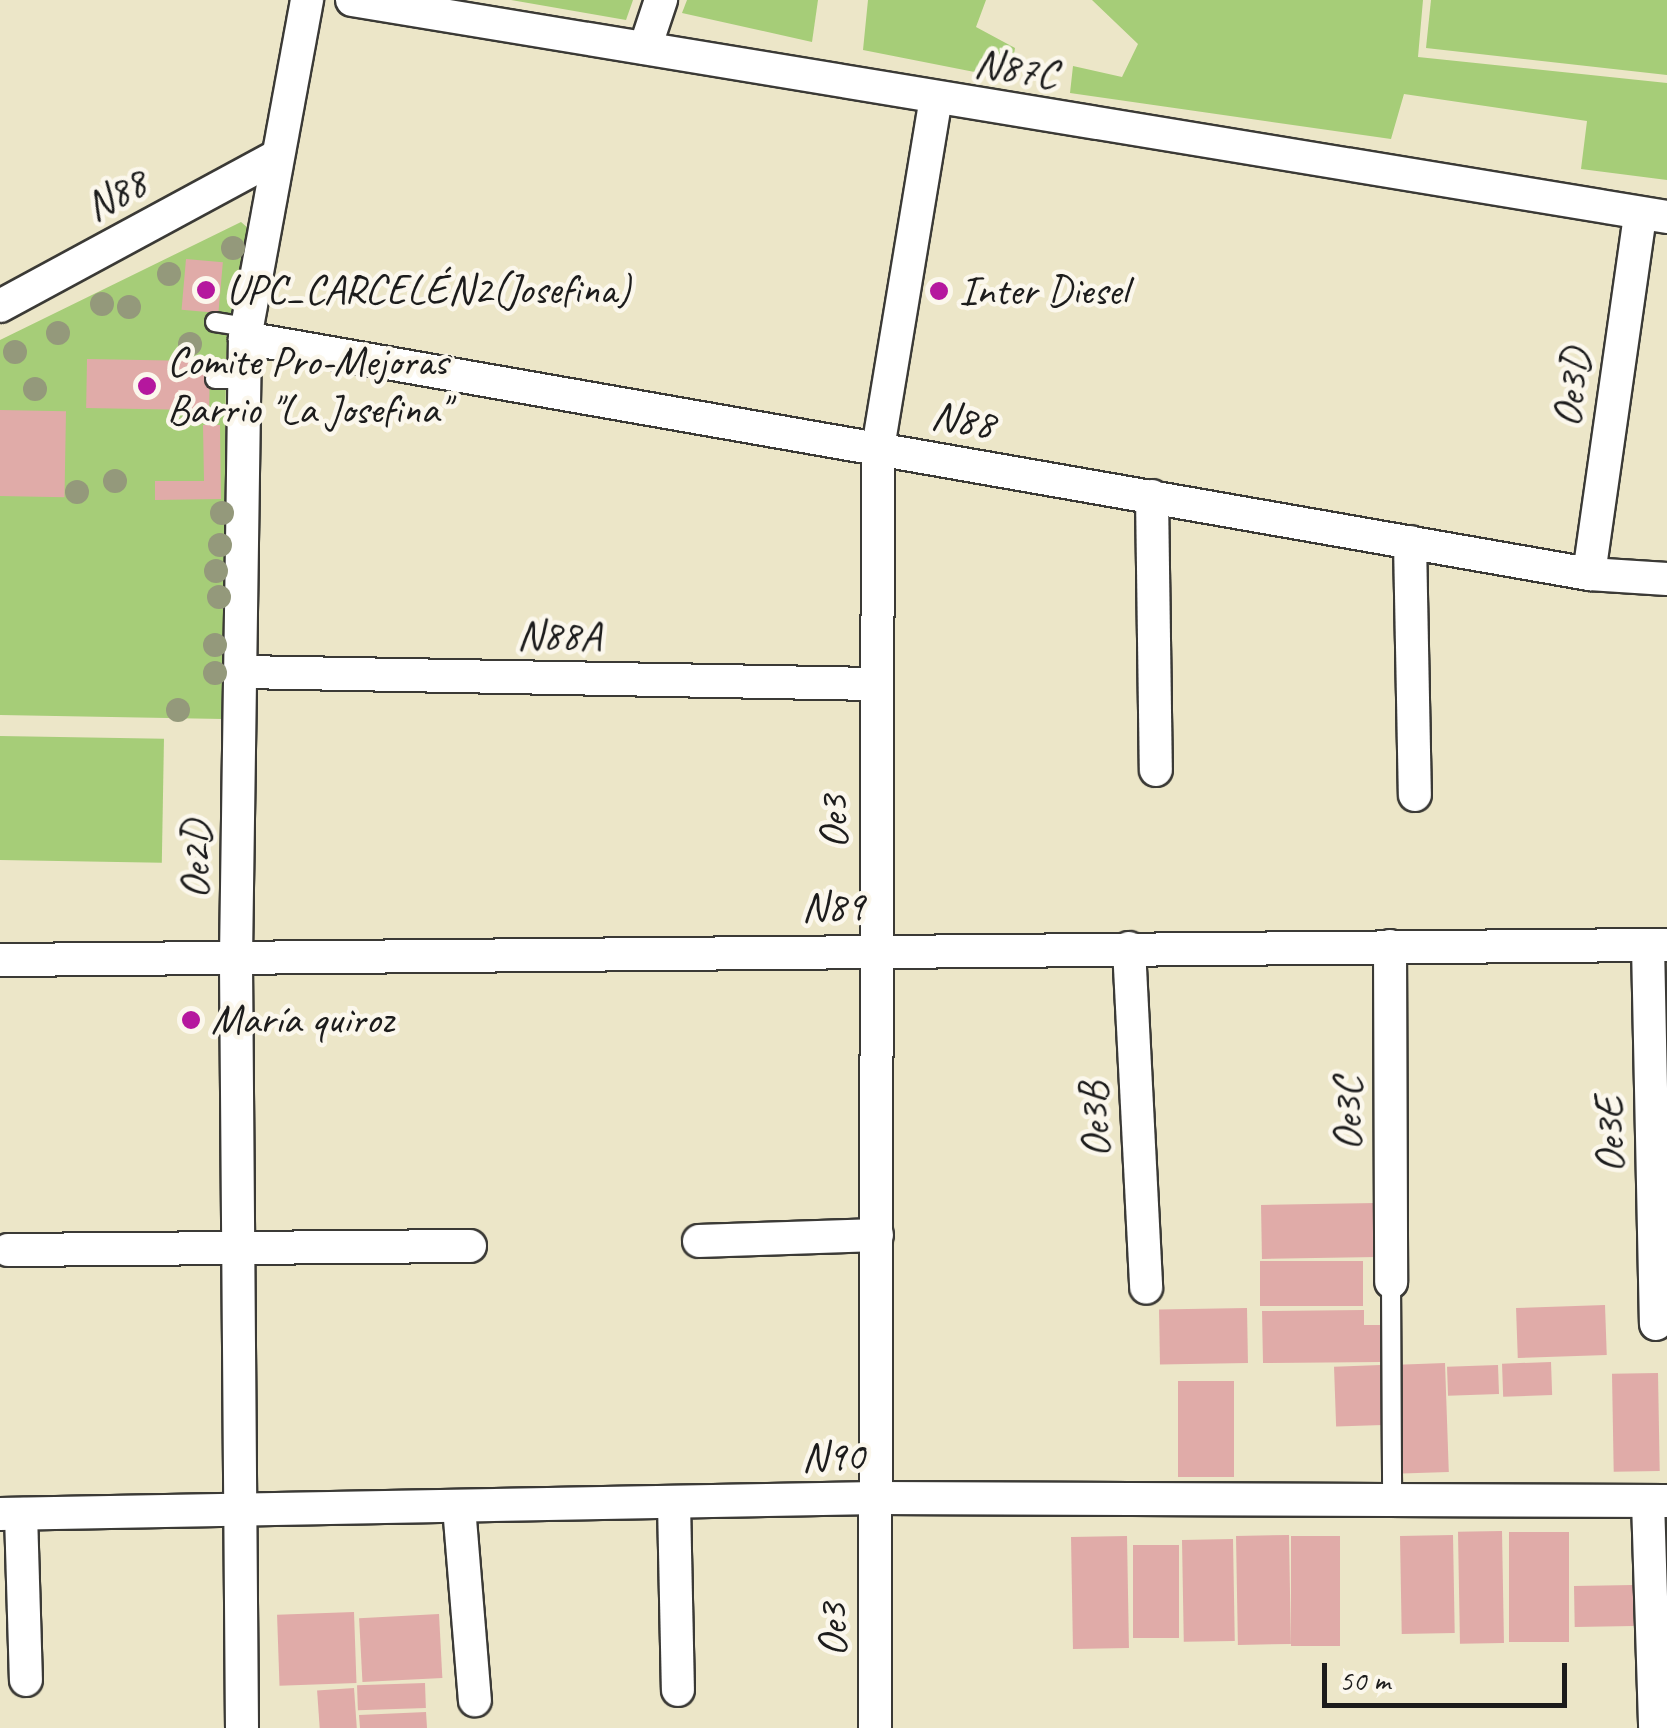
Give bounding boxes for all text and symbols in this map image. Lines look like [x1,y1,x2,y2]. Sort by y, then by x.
street label: N87C [971,38,1061,100]
street label: N88 [76,158,156,232]
place label: UPC_CARCELÉN2(Josefina) [226,265,630,315]
place label: Inter Diesel [959,266,1129,316]
marker: UPC_CARCELÉN2(Josefina) [195,279,217,301]
marker: Inter Diesel [928,280,950,302]
place label: Comite Pro-Mejoras Barrio "La Josefina" [167,337,448,436]
street label: Oe3D [1542,346,1602,430]
marker: Comite Pro-Mejoras Barrio "La Josefina" [136,375,158,397]
street label: N88 [928,390,998,450]
street label: N88A [517,610,601,662]
street label: Oe3 [808,795,860,849]
street label: Oe2D [170,821,222,899]
street label: N89 [801,881,865,933]
place label: María quiroz [211,995,393,1045]
marker: María quiroz [180,1009,202,1031]
street label: Oe3C [1323,1077,1373,1151]
street label: Oe3B [1068,1081,1122,1159]
street label: Oe3E [1584,1097,1636,1173]
street label: N90 [801,1431,865,1483]
street label: Oe3 [808,1603,858,1657]
scale bar [1327,1643,1572,1705]
text: 50 m [1339,1661,1390,1699]

